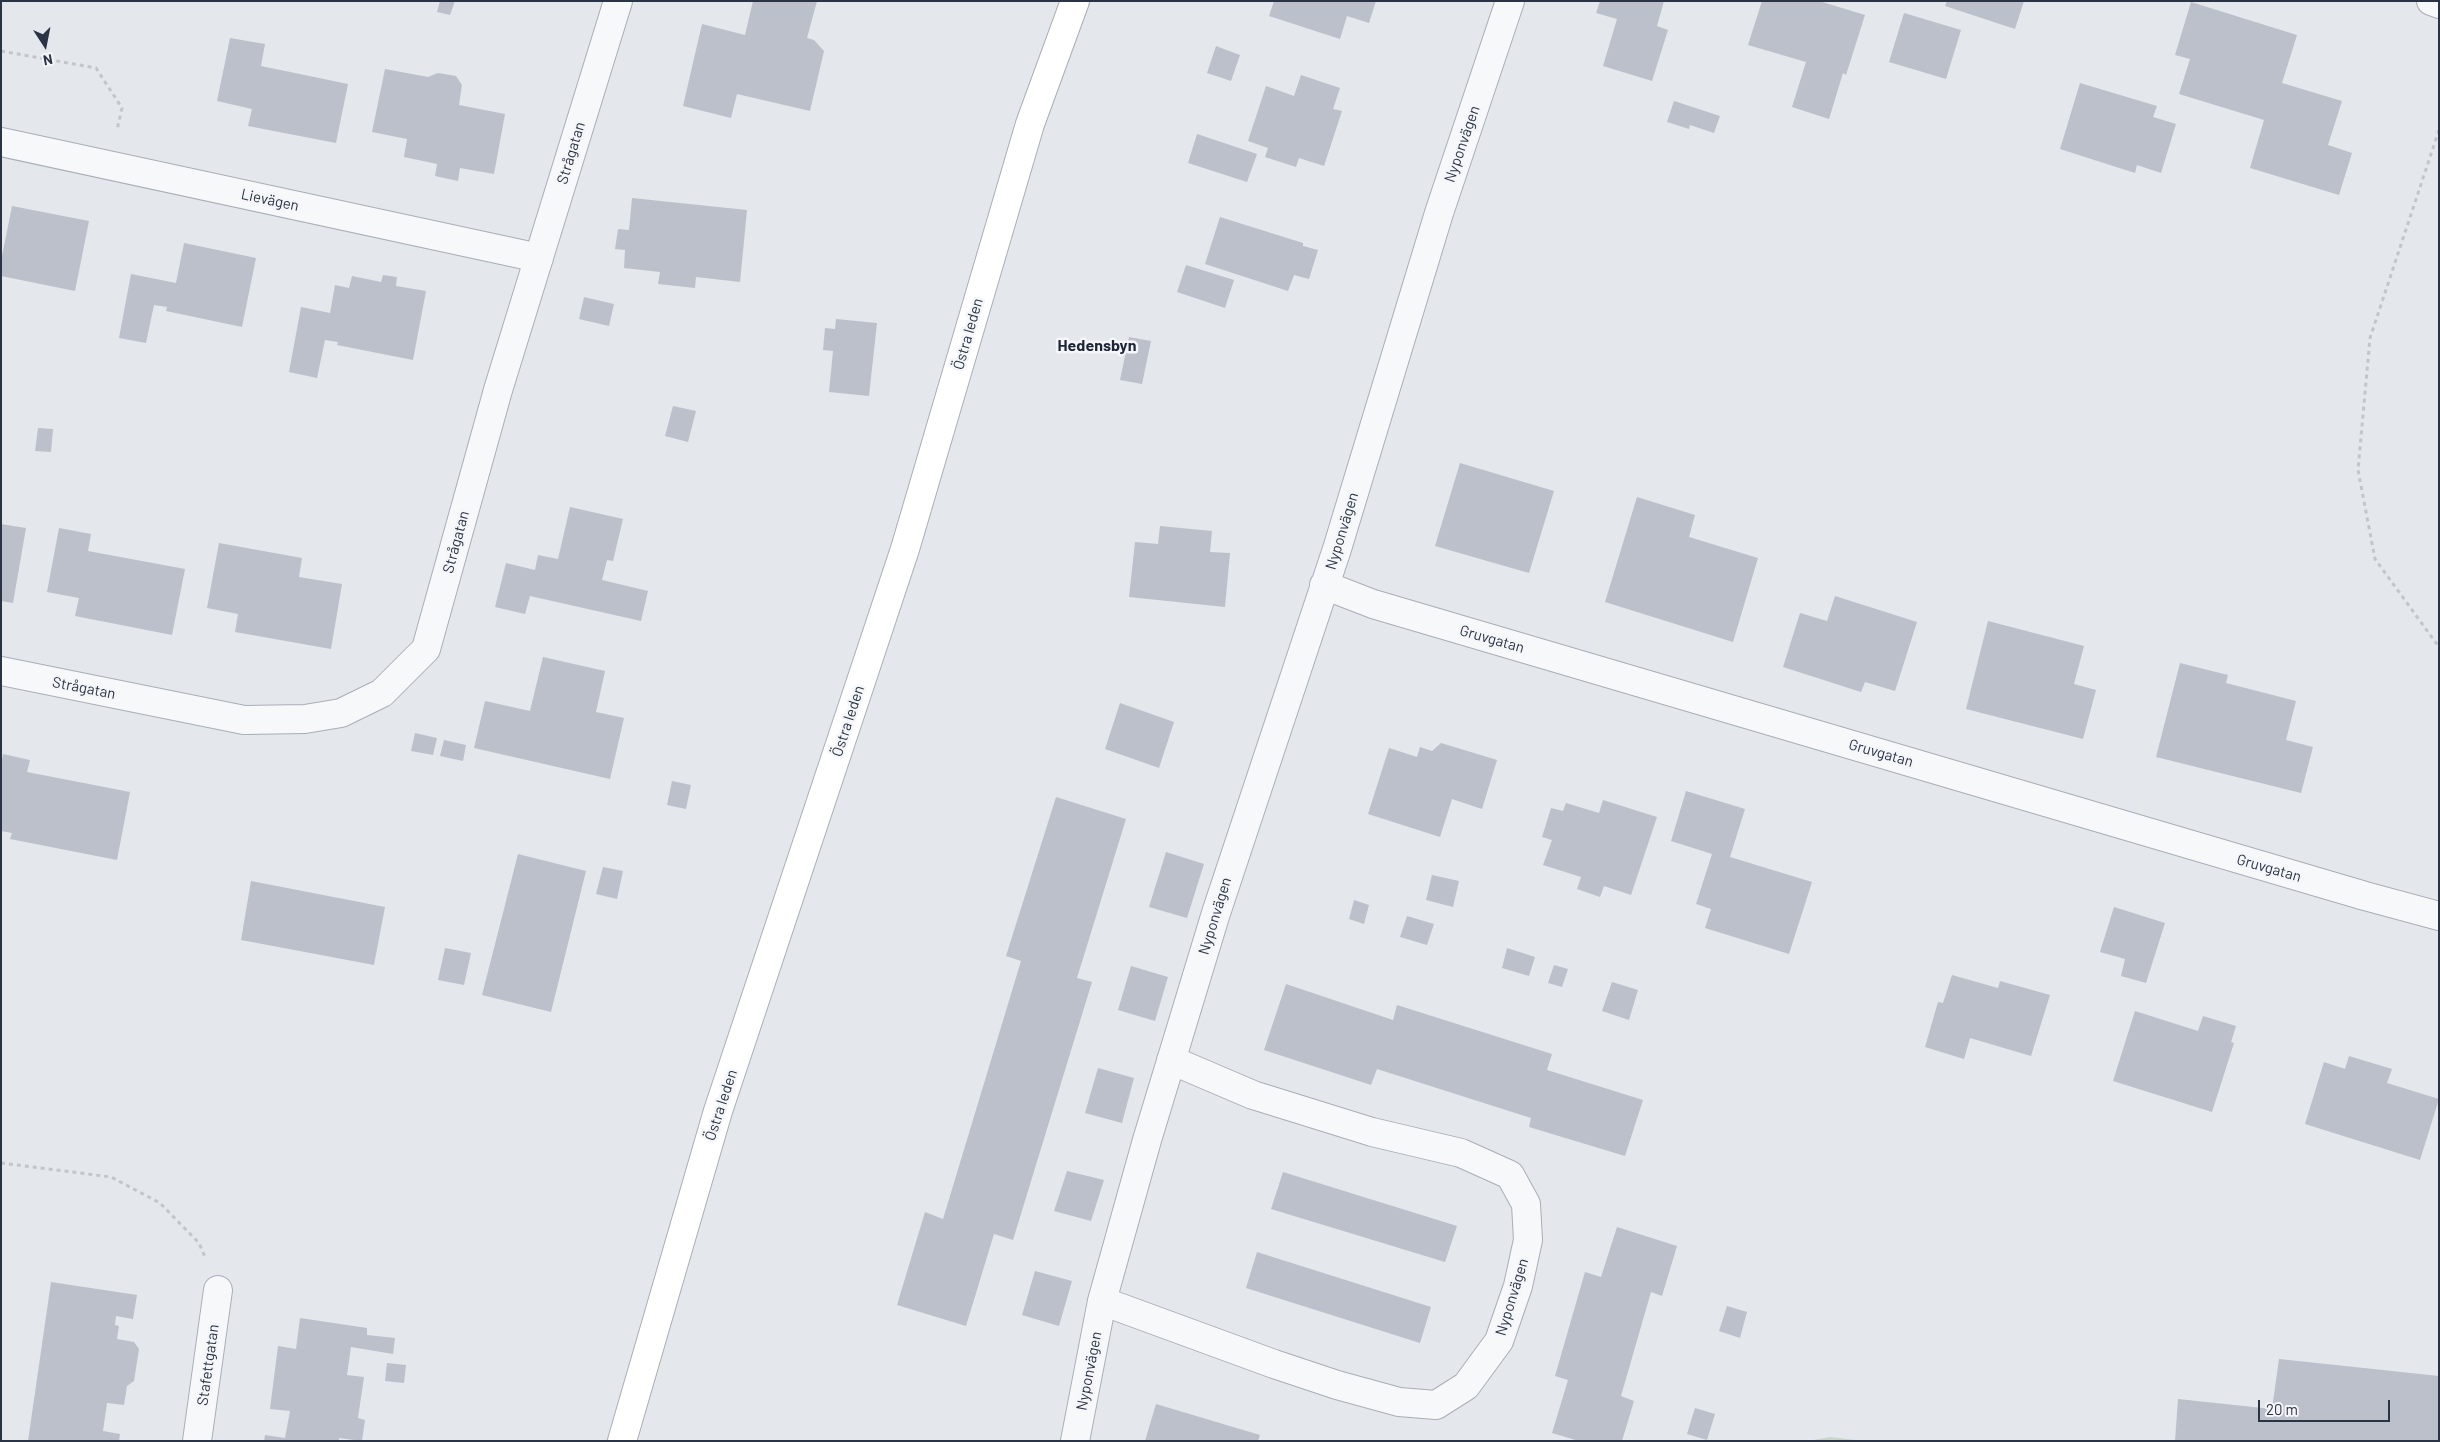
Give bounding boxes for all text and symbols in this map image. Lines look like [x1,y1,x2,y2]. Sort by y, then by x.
north arrow [20,20,70,70]
text: N [42,51,54,69]
street label: Nyponvägen [1440,103,1484,185]
street label: Strågatan [553,120,589,186]
street label: Lievägen [239,185,301,215]
street label: Östra leden [949,296,987,372]
district label: Hedensbyn [1058,336,1136,356]
street label: Nyponvägen [1322,490,1362,572]
street label: Strågatan [439,509,473,575]
street label: Gruvgatan [1458,621,1526,657]
street label: Strågatan [51,673,117,703]
street label: Östra leden [828,683,868,759]
street label: Gruvgatan [1847,735,1915,771]
street label: Gruvgatan [2235,850,2303,886]
street label: Nyponvägen [1195,875,1235,957]
street label: Östra leden [701,1067,741,1143]
street label: Nyponvägen [1492,1256,1532,1338]
street label: Stafettgatan [193,1323,223,1407]
street label: Nyponvägen [1073,1330,1105,1412]
scale bar [2260,1390,2392,1422]
text: 20 m [2266,1400,2298,1418]

